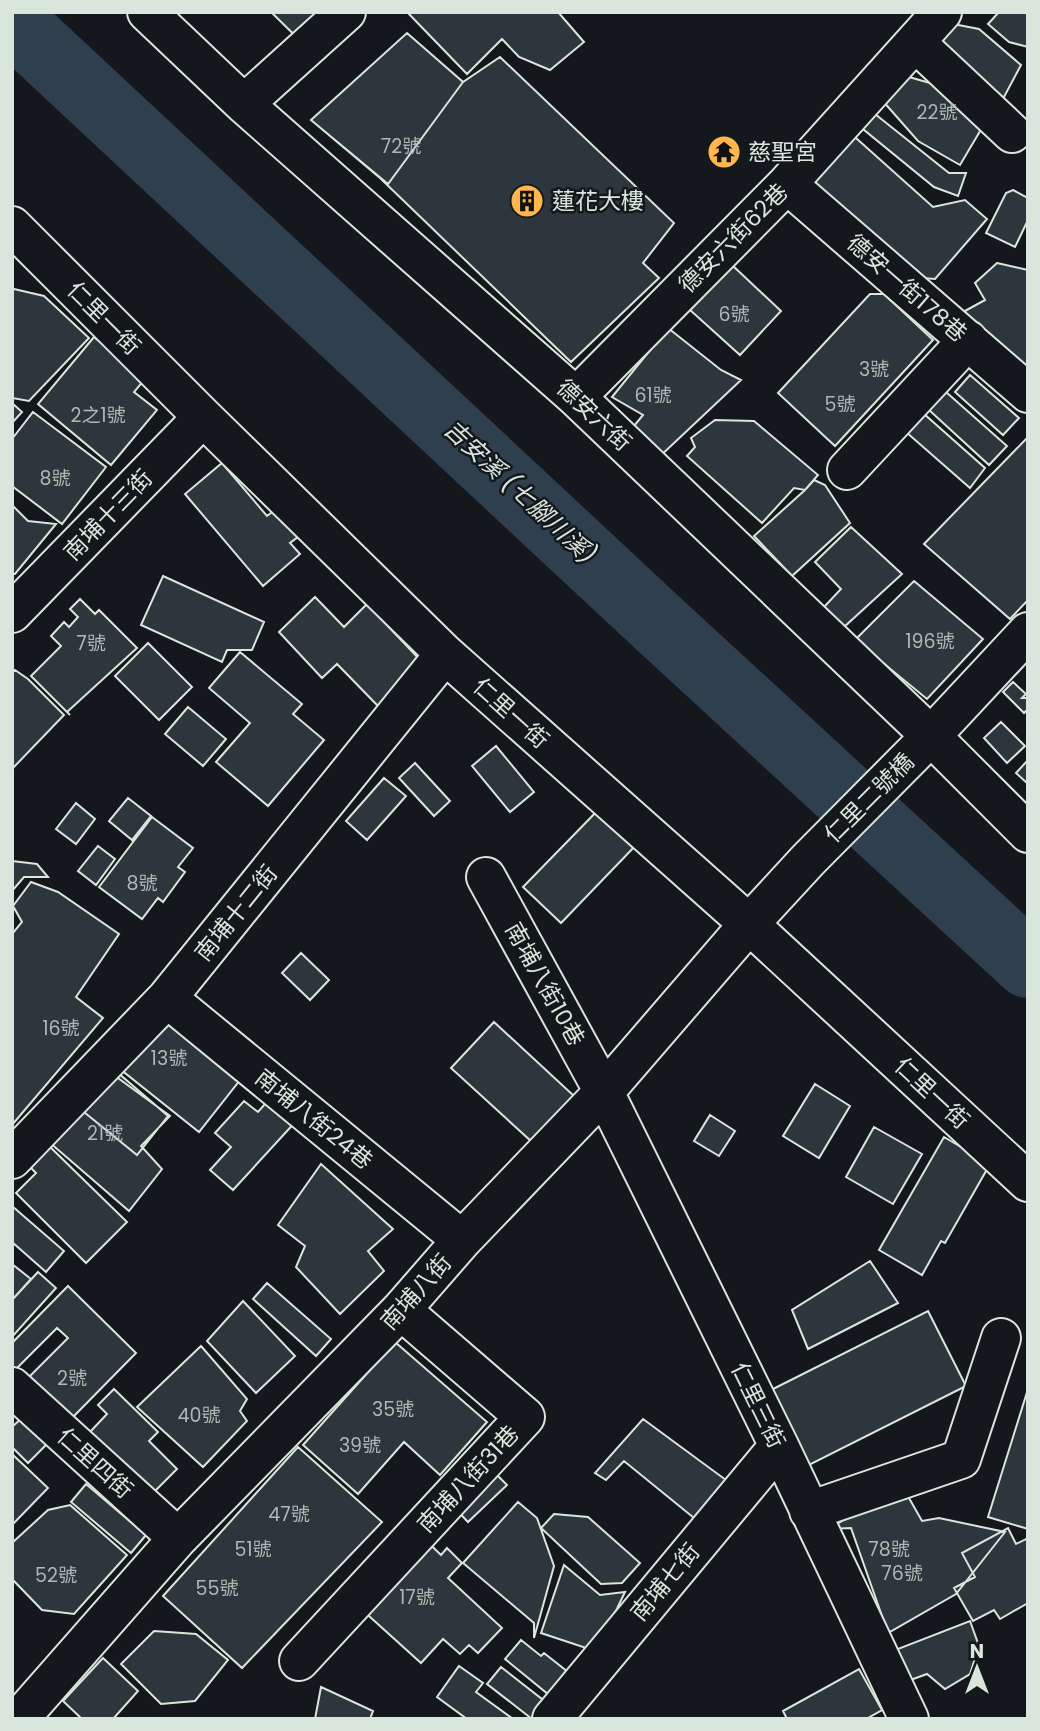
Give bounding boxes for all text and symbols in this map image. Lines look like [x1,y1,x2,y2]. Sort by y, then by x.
house number: 22號 [917,99,957,126]
house number: 72號 [381,133,421,160]
temple icon: 慈聖宮 [705,133,743,171]
place label: 慈聖宮 [748,136,817,168]
street label: 德安六街62巷 [671,176,795,300]
building icon: 蓮花大樓 [508,182,546,220]
place label: 蓮花大樓 [552,185,644,217]
street label: 德安一街178巷 [840,227,974,349]
street label: 仁里一街 [60,274,148,362]
house number: 6號 [718,301,750,328]
house number: 3號 [859,356,889,383]
street label: 德安六街 [549,372,639,458]
house number: 61號 [634,382,672,409]
house number: 5號 [825,391,855,418]
house number: 2之1號 [70,402,126,429]
water label: 吉安溪 (七腳川溪) [437,412,604,571]
street label: 南埔十三街 [57,463,159,567]
house number: 8號 [40,465,71,492]
house number: 196號 [905,628,955,655]
house number: 7號 [76,630,106,657]
street label: 仁里一街 [466,670,556,756]
street label: 仁里二號橋 [817,746,921,850]
street label: 南埔十二街 [187,858,285,968]
house number: 8號 [127,870,158,897]
street label: 南埔八街10巷 [498,916,592,1052]
house number: 16號 [42,1015,80,1042]
house number: 13號 [151,1045,187,1072]
street label: 仁里一街 [887,1050,977,1136]
street label: 南埔八街24巷 [248,1062,380,1176]
house number: 21號 [87,1120,123,1147]
street label: 南埔八街 [373,1247,459,1337]
street label: 仁里三街 [723,1357,793,1453]
house number: 2號 [57,1365,87,1392]
house number: 35號 [372,1396,414,1423]
house number: 40號 [178,1402,220,1429]
street label: 南埔八街31巷 [410,1418,526,1540]
street label: 仁里四街 [50,1420,140,1506]
house number: 39號 [339,1432,381,1459]
house number: 47號 [268,1501,310,1528]
house number: 51號 [234,1536,272,1563]
street label: 南埔七街 [623,1536,707,1628]
house number: 78號 [868,1536,910,1563]
house number: 76號 [881,1560,923,1587]
house number: 52號 [35,1562,77,1589]
house number: 55號 [196,1575,238,1602]
house number: 17號 [399,1584,435,1611]
north arrow [942,1633,1012,1703]
text: N [970,1638,984,1665]

